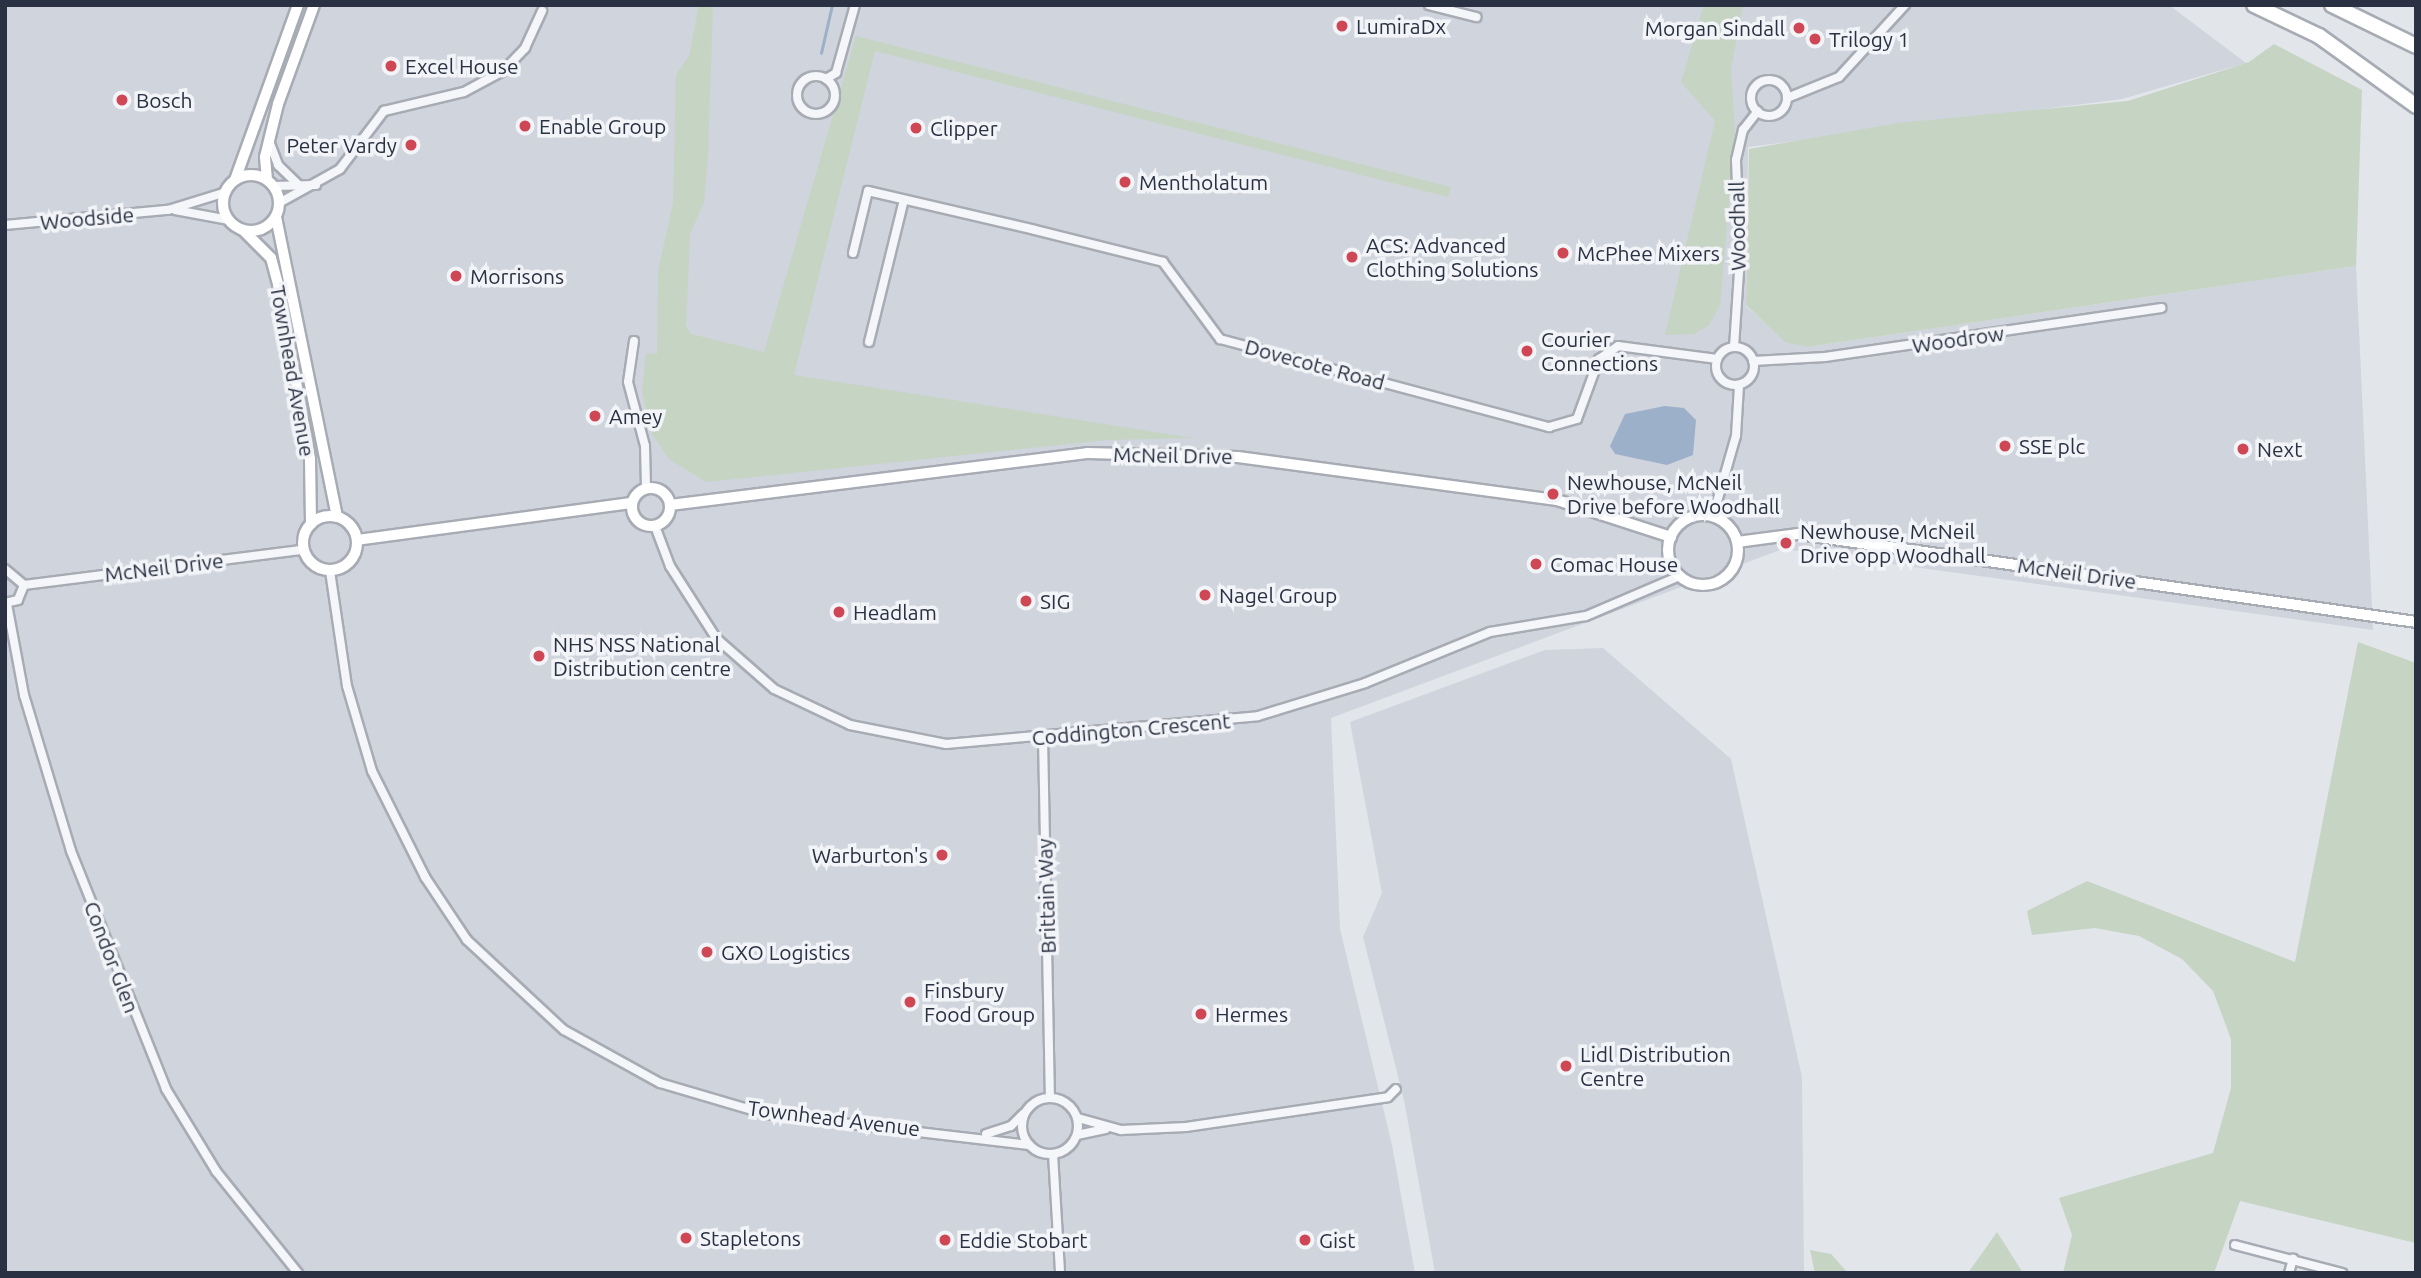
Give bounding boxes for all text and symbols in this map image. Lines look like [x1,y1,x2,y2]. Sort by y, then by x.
place label: LumiraDx [1356,13,1446,39]
place label: Morgan Sindall [1645,15,1785,41]
marker: LumiraDx [1334,18,1350,34]
marker: Morgan Sindall [1791,20,1807,36]
place label: Trilogy 1 [1829,26,1910,52]
marker: Trilogy 1 [1807,31,1823,47]
place label: Excel House [405,53,519,79]
marker: Excel House [383,58,399,74]
place label: Bosch [136,87,192,113]
marker: Bosch [114,92,130,108]
place label: Enable Group [539,113,666,139]
place label: Clipper [930,115,998,141]
marker: Enable Group [517,118,533,134]
marker: Clipper [908,120,924,136]
place label: Peter Vardy [287,132,397,158]
marker: Peter Vardy [403,137,419,153]
place label: Mentholatum [1139,169,1268,195]
marker: Mentholatum [1117,174,1133,190]
street label: Woodhall [1724,181,1750,271]
street label: Woodside [39,201,135,235]
place label: ACS: Advanced Clothing Solutions [1366,232,1538,282]
place label: McPhee Mixers [1577,240,1720,266]
marker: McPhee Mixers [1555,245,1571,261]
marker: ACS: Advanced Clothing Solutions [1344,249,1360,265]
place label: Morrisons [470,263,564,289]
marker: Morrisons [448,268,464,284]
street label: Townhead Avenue [266,283,320,459]
street label: Woodrow [1910,320,2006,358]
place label: Courier Connections [1541,326,1658,376]
street label: Dovecote Road [1242,333,1388,395]
marker: Courier Connections [1519,343,1535,359]
place label: Amey [609,403,662,429]
marker: Amey [587,408,603,424]
place label: SSE plc [2019,433,2085,459]
place label: Next [2257,436,2302,462]
marker: SSE plc [1997,438,2013,454]
street label: McNeil Drive [1113,441,1233,469]
marker: Next [2235,441,2251,457]
place label: Newhouse, McNeil Drive before Woodhall [1567,469,1780,519]
marker: Newhouse, McNeil Drive before Woodhall [1545,486,1561,502]
place label: Newhouse, McNeil Drive opp Woodhall [1800,518,1986,568]
marker: Newhouse, McNeil Drive opp Woodhall [1778,535,1794,551]
street label: McNeil Drive [103,547,225,587]
place label: Comac House [1550,551,1678,577]
street label: McNeil Drive [2016,552,2138,594]
marker: Comac House [1528,556,1544,572]
place label: Nagel Group [1219,582,1337,608]
marker: Nagel Group [1197,587,1213,603]
place label: SIG [1040,588,1070,614]
marker: SIG [1018,593,1034,609]
place label: Headlam [853,599,937,625]
marker: Headlam [831,604,847,620]
place label: NHS NSS National Distribution centre [553,631,731,681]
marker: NHS NSS National Distribution centre [531,648,547,664]
street label: Coddington Crescent [1031,708,1231,750]
street label: Brittain Way [1031,838,1061,954]
place label: Warburton's [812,842,928,868]
marker: Warburton's [934,847,950,863]
street label: Condor Glen [79,898,145,1016]
place label: GXO Logistics [721,939,850,965]
marker: GXO Logistics [699,944,715,960]
place label: Finsbury Food Group [924,977,1035,1027]
marker: Finsbury Food Group [902,994,918,1010]
place label: Hermes [1215,1001,1288,1027]
marker: Hermes [1193,1006,1209,1022]
place label: Lidl Distribution Centre [1580,1041,1731,1091]
marker: Lidl Distribution Centre [1558,1058,1574,1074]
street label: Townhead Avenue [746,1095,922,1141]
place label: Stapletons [700,1225,801,1251]
place label: Eddie Stobart [959,1227,1087,1253]
place label: Gist [1319,1227,1355,1253]
marker: Stapletons [678,1230,694,1246]
marker: Eddie Stobart [937,1232,953,1248]
marker: Gist [1297,1232,1313,1248]

